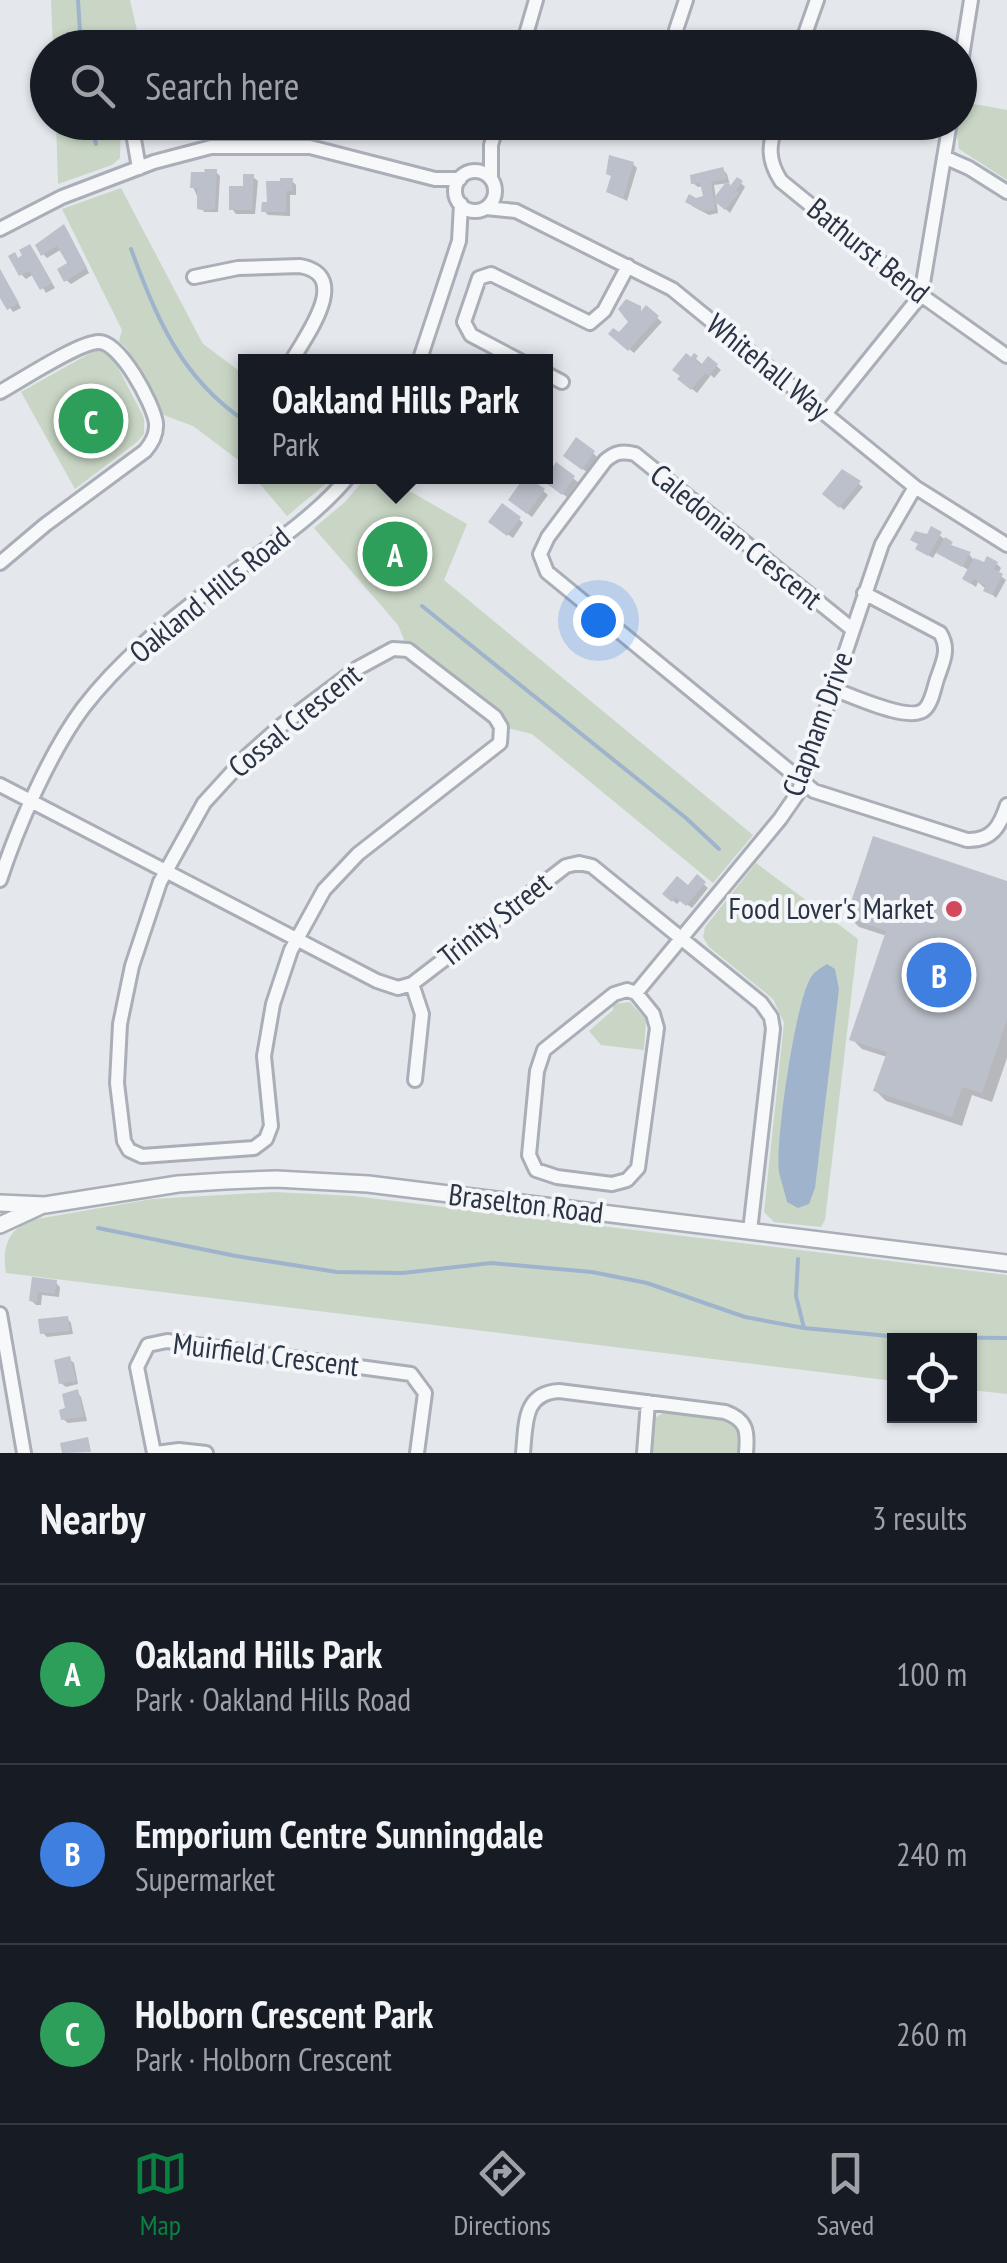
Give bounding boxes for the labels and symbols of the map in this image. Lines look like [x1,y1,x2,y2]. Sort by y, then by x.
street label: Bathurst Bend [800,189,938,311]
street label: Whitehall Way [699,304,839,428]
pin: C [58,384,124,458]
street label: Caledonian Crescent [643,455,831,618]
pin: A [362,516,428,592]
street label: Oakland Hills Road [121,517,297,671]
your location [573,595,624,646]
street label: Clapham Drive [772,646,861,801]
street label: Cossal Crescent [220,654,369,785]
street label: Trinity Street [430,862,559,975]
place label: Food Lover's Market [729,888,935,927]
marker: Food Lover's Market [943,898,965,920]
pin: B [906,938,972,1012]
street label: Braselton Road [447,1174,606,1231]
street label: Muirfield Crescent [171,1323,362,1384]

